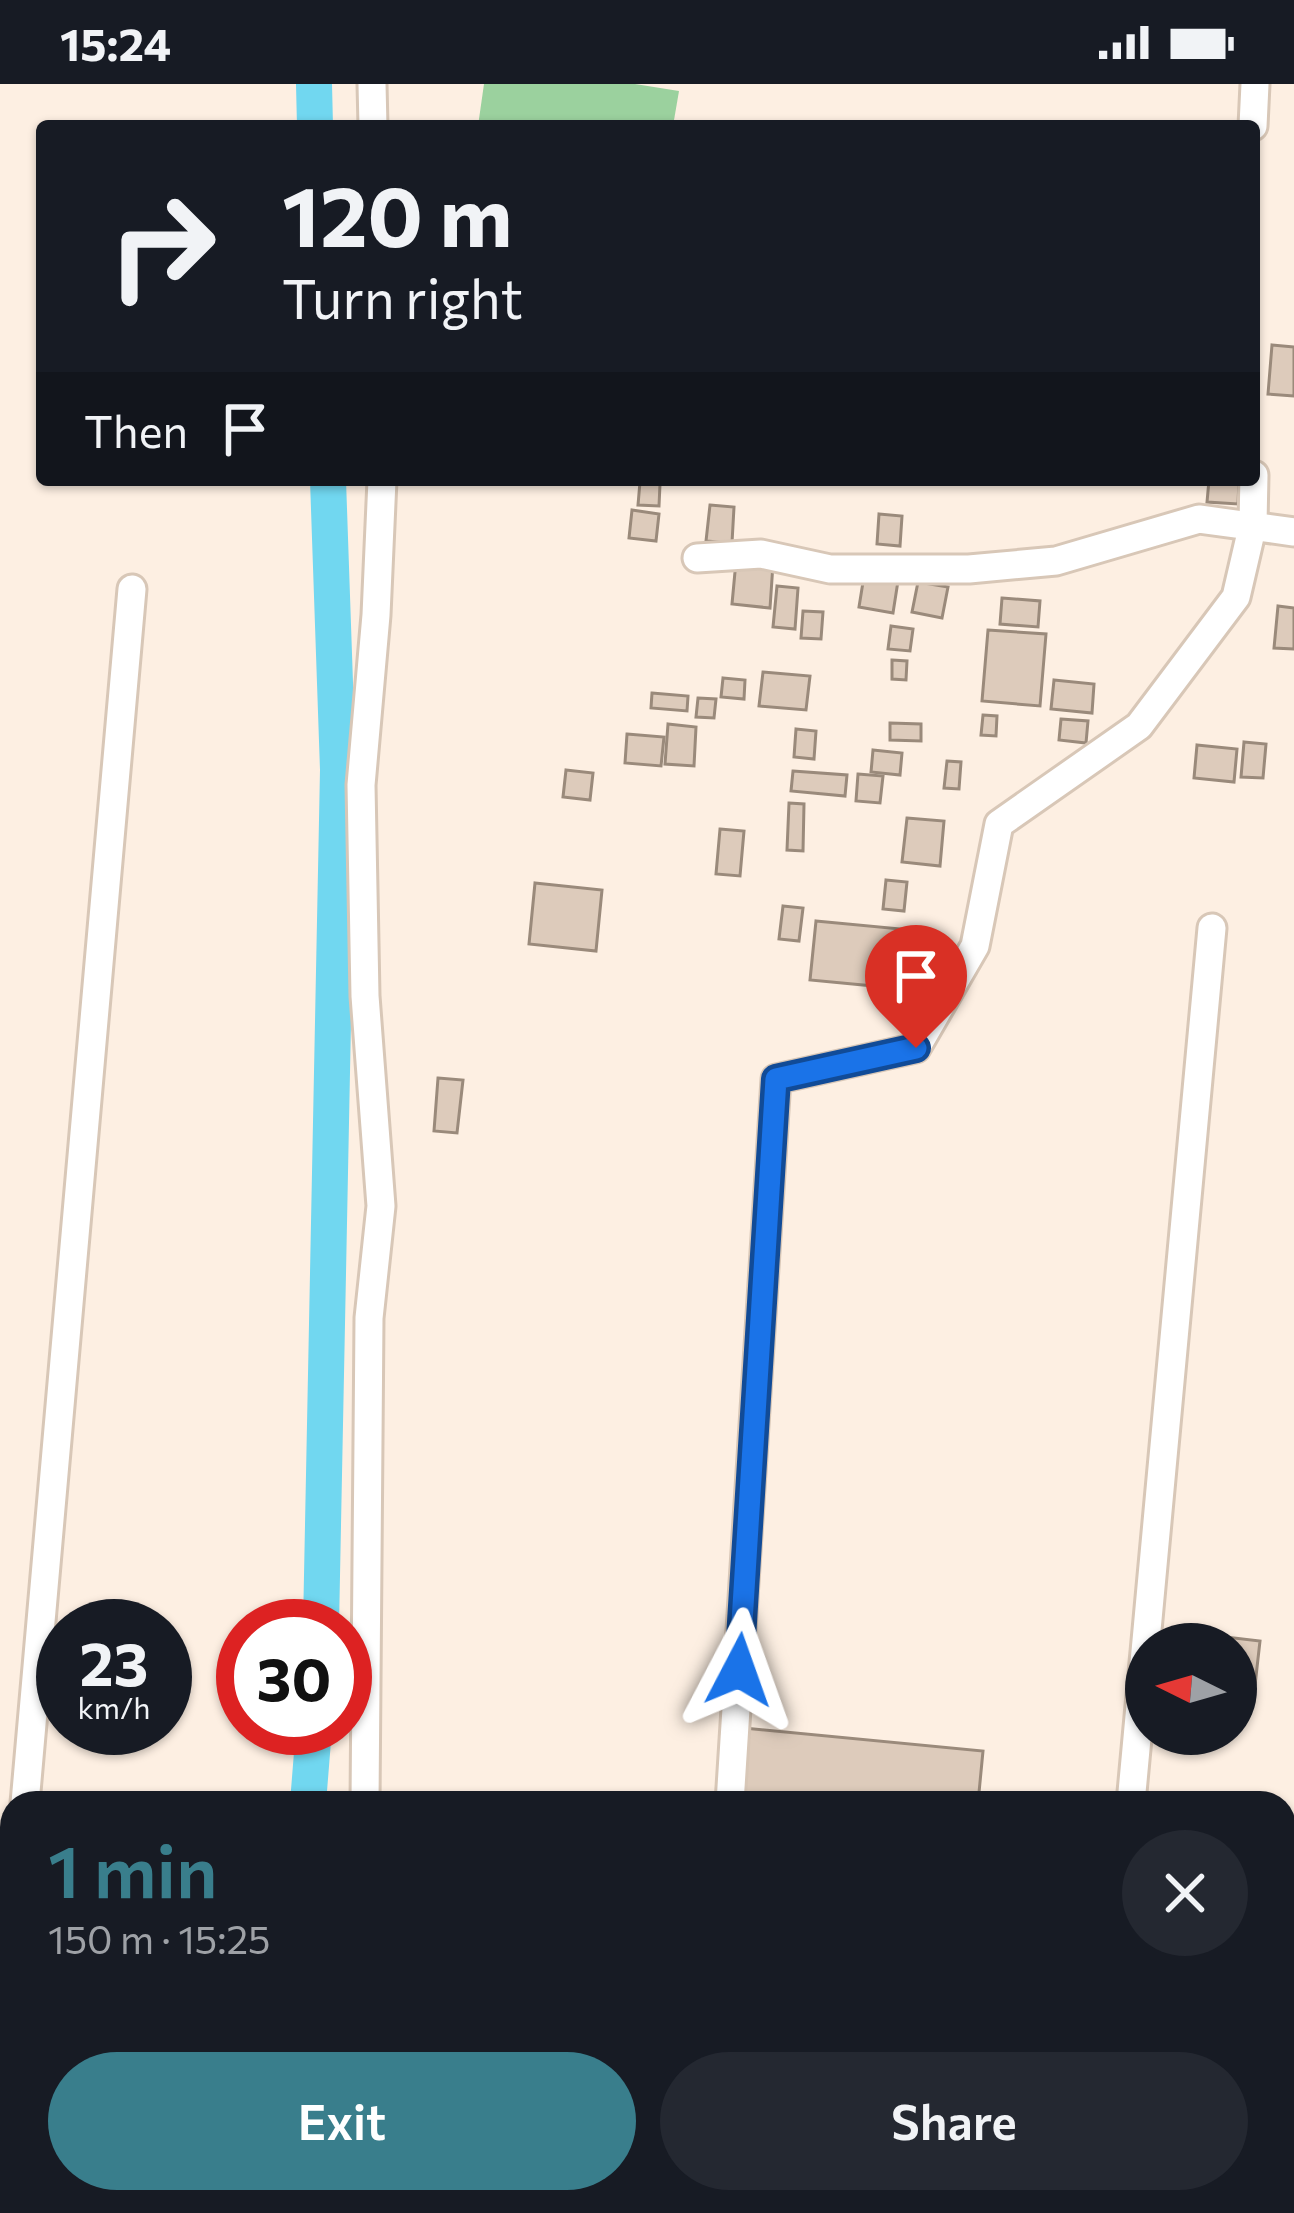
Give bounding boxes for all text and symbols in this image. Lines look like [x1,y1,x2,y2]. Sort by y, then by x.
text: 15:24 [60,15,171,70]
text: 120 m [282,162,512,264]
icon: right [84,168,240,324]
text: Turn right [282,264,523,330]
icon: arrive [212,396,278,462]
text: Then [84,402,188,457]
pin [865,925,967,1048]
icon: arrive [883,943,949,1009]
speed limit sign: 30 [216,1599,372,1755]
position arrow [676,1607,802,1733]
north arrow [1125,1623,1257,1755]
map controls [1125,1623,1257,1755]
text: 23 [79,1625,149,1698]
text: km/h [78,1688,150,1725]
text: 1 min [48,1825,218,1913]
button: close [1122,1830,1248,1956]
text: 150 m · 15:25 [48,1914,270,1962]
button: Exit [48,2052,636,2190]
button: Share [660,2052,1248,2190]

